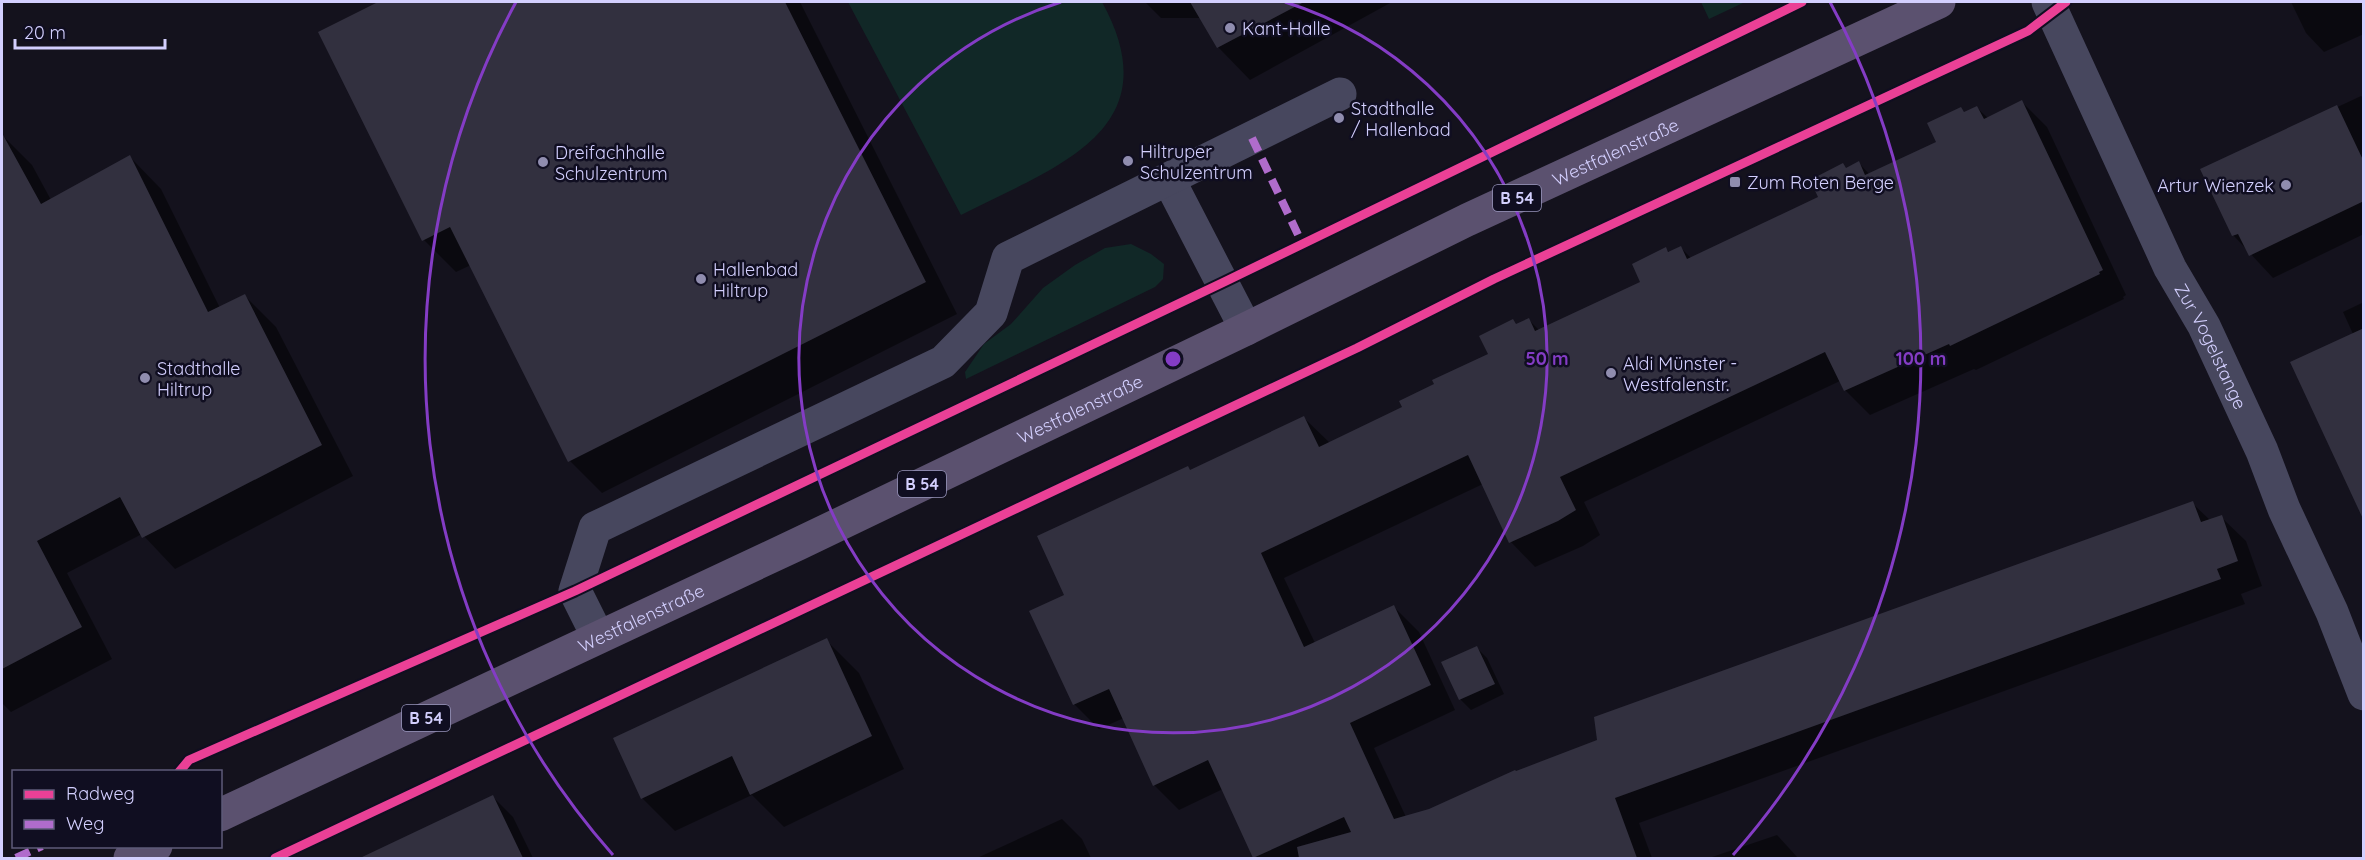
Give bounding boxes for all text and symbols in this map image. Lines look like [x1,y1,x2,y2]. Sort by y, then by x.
scale bar [15,12,165,50]
place label: Kant-Halle [1242,17,1331,40]
text: 20 m [24,21,66,44]
marker: Kant-Halle [1223,21,1237,35]
place label: Stadthalle / Hallenbad [1351,97,1451,141]
marker: Stadthalle / Hallenbad [1332,111,1346,125]
street label: Westfalenstraße [1548,112,1682,191]
place label: Hiltruper Schulzentrum [1140,140,1253,184]
place label: Dreifachhalle Schulzentrum [555,141,668,185]
marker: Hiltruper Schulzentrum [1121,154,1135,168]
marker: Dreifachhalle Schulzentrum [536,155,550,169]
place label: Zum Roten Berge [1747,171,1894,194]
place label: Artur Wienzek [2157,174,2274,197]
marker: Zum Roten Berge [1728,175,1742,189]
marker: Artur Wienzek [2279,178,2293,192]
road number: B 54 [1493,185,1541,211]
place label: Hallenbad Hiltrup [713,258,798,302]
marker: Hallenbad Hiltrup [694,272,708,286]
street label: Zur Vogelstange [2170,279,2252,413]
text: 50 m [1525,347,1569,370]
text: 100 m [1896,347,1946,370]
centre of rings [1163,349,1183,369]
place label: Aldi Münster - Westfalenstr. [1623,352,1737,396]
place label: Stadthalle Hiltrup [157,357,241,401]
marker: Aldi Münster - Westfalenstr. [1604,366,1618,380]
street label: Westfalenstraße [1013,369,1146,449]
marker: Stadthalle Hiltrup [138,371,152,385]
road number: B 54 [898,471,946,497]
street label: Westfalenstraße [574,578,708,657]
road number: B 54 [402,705,450,731]
legend [12,770,222,848]
text: Radweg [66,782,135,805]
text: Weg [66,812,104,835]

